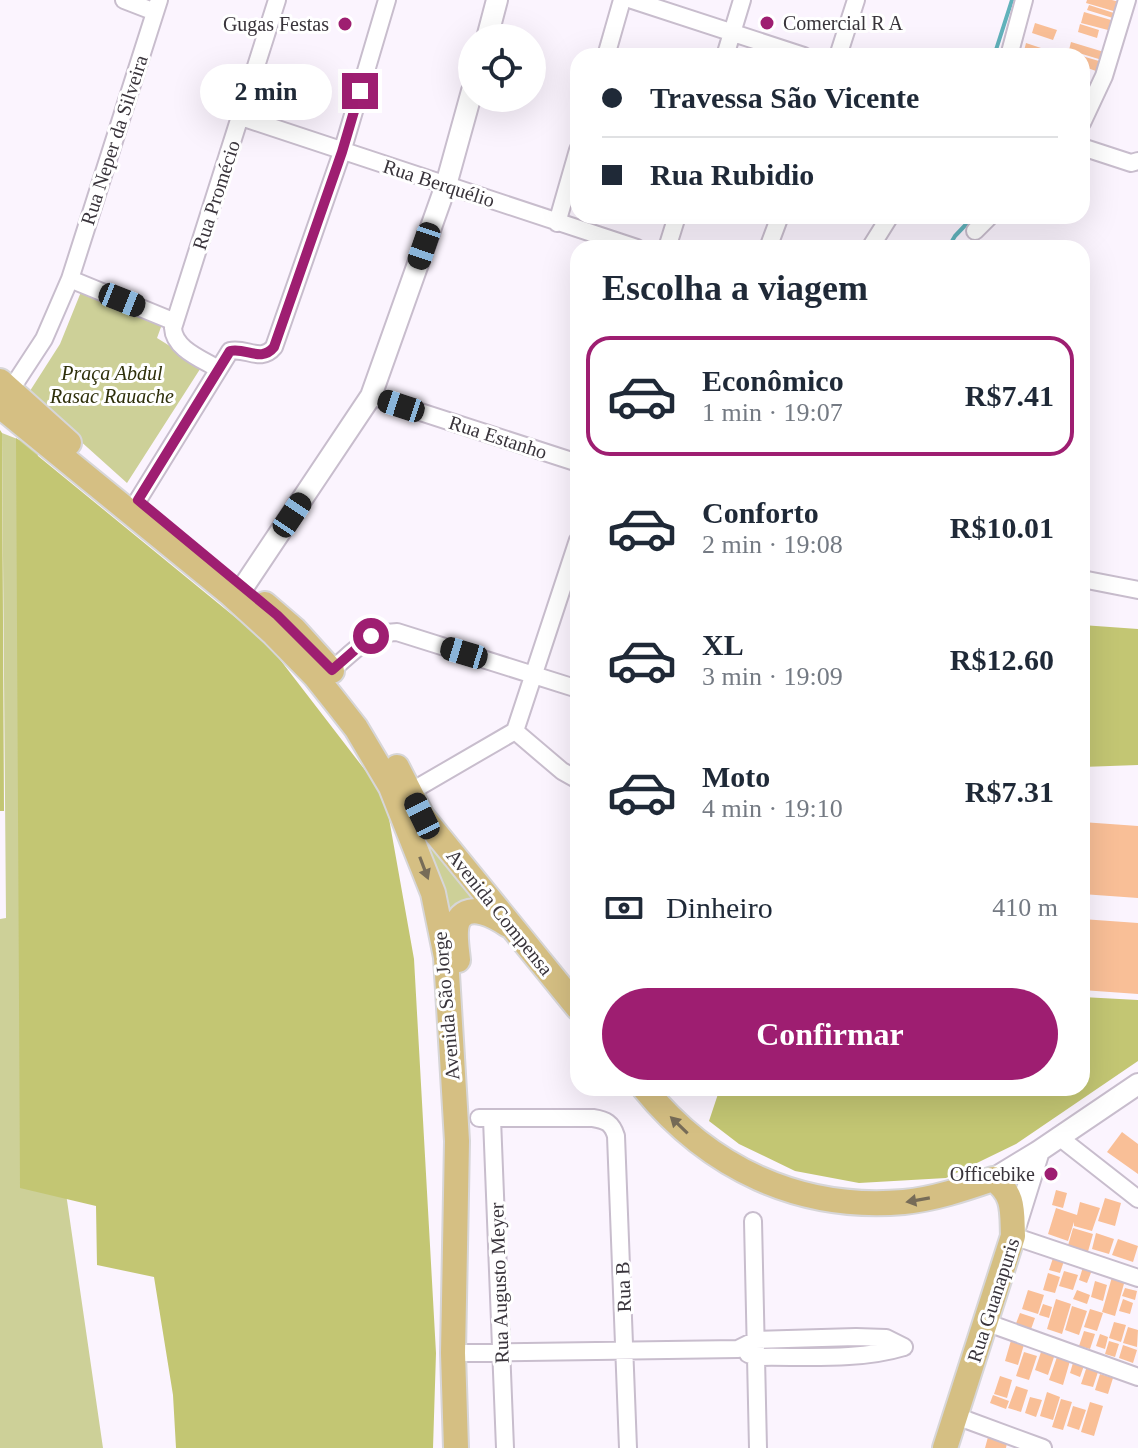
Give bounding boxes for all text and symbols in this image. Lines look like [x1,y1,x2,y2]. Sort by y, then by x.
place label: Comercial R A [783,12,904,34]
place label: Gugas Festas [223,13,329,36]
marker: Comercial R A [758,14,776,32]
marker: Gugas Festas [336,15,354,33]
map controls [458,24,546,112]
button: locate [458,24,546,112]
street label: Rua Neper da Silveira [76,52,153,228]
callout: 2 min [200,63,332,119]
route end [342,73,378,109]
text: 2 min [235,77,297,106]
text: Travessa São Vicente [650,81,919,114]
street label: Rua Promécio [188,137,244,253]
street label: Rua Berquélio [380,155,498,212]
text: Rua Rubidio [650,158,814,191]
car [405,219,443,273]
text: Escolha a viagem [602,268,868,308]
car [95,280,149,320]
icon: car [606,360,678,432]
park label: Praça Abdul Rasac Rauache [49,362,174,407]
text: Econômico [702,364,844,397]
text: R$7.41 [965,379,1054,412]
car [374,387,428,425]
text: 1 min · 19:07 [702,398,843,427]
street label: Rua Estanho [446,411,550,463]
car [269,488,315,542]
icon: car [606,492,678,564]
text: Conforto [702,496,819,529]
text: R$10.01 [950,511,1054,544]
text: 2 min · 19:08 [702,530,843,559]
route start [353,618,389,654]
icon: car [606,624,678,696]
text: XL [702,628,744,661]
car [438,635,490,671]
text: R$12.60 [950,643,1054,676]
text: 3 min · 19:09 [702,662,843,691]
icon: car [606,756,678,828]
text: Moto [702,760,770,793]
text: R$7.31 [965,775,1054,808]
car [401,789,443,843]
text: 4 min · 19:10 [702,794,843,823]
street label: Avenida Compensa [442,845,558,980]
one-way arrow [418,856,431,880]
icon: cash [602,886,646,930]
text: Dinheiro [666,891,773,924]
text: 410 m [992,893,1058,922]
street label: Avenida São Jorge [429,931,464,1081]
button: Confirmar [602,988,1058,1080]
one-way arrow [670,1116,689,1135]
place label: Officebike [950,1163,1035,1185]
marker: Officebike [1042,1165,1060,1183]
one-way arrow [905,1194,930,1206]
street label: Rua Augusto Meyer [485,1202,514,1364]
street label: Rua Guanapuris [963,1235,1024,1365]
street label: Rua B [611,1261,635,1313]

